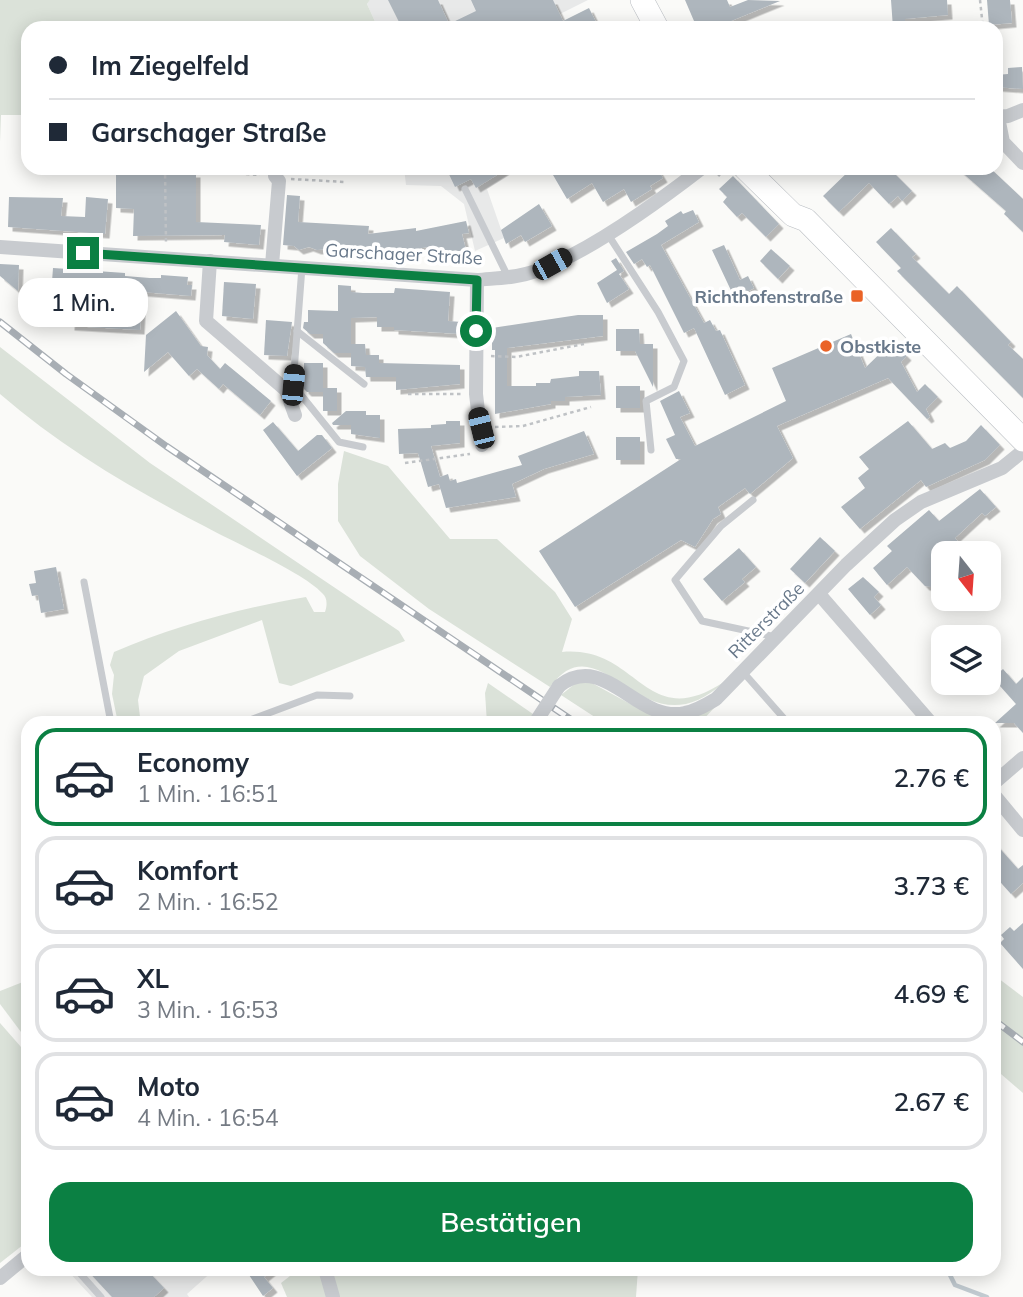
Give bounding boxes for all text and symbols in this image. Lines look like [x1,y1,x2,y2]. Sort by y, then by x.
text: Im Ziegelfeld [91,49,249,82]
text: Garschager Straße [91,116,327,149]
route end [67,237,99,269]
street label: Garschager Straße [325,238,483,270]
car [529,245,576,283]
callout: 1 Min. [18,278,148,326]
place label: Richthofenstraße [695,285,843,308]
text: 1 Min. [51,288,115,317]
marker: Richthofenstraße [849,288,865,304]
route start [460,315,492,347]
place label: Obstkiste [840,335,921,358]
marker: Obstkiste [818,338,834,354]
car [281,363,306,407]
car [466,405,497,451]
north arrow [931,541,1001,611]
map controls [931,541,1001,695]
street label: Ritterstraße [723,577,809,663]
button: layers [931,625,1001,695]
icon: car [53,746,116,809]
text: Economy [137,746,249,779]
text: 2.76 € [893,761,969,794]
text: 1 Min. · 16:51 [137,779,279,808]
icon: car [53,854,116,917]
text: Komfort [137,854,238,887]
text: 3.73 € [893,869,969,902]
text: 2 Min. · 16:52 [137,887,279,916]
icon: car [53,962,116,1025]
text: XL [137,962,169,995]
text: 4.69 € [893,977,969,1010]
text: 3 Min. · 16:53 [137,995,279,1024]
icon: car [53,1070,116,1133]
text: Moto [137,1070,200,1103]
text: 2.67 € [893,1085,969,1118]
text: 4 Min. · 16:54 [137,1103,279,1132]
button: Bestätigen [49,1182,973,1262]

